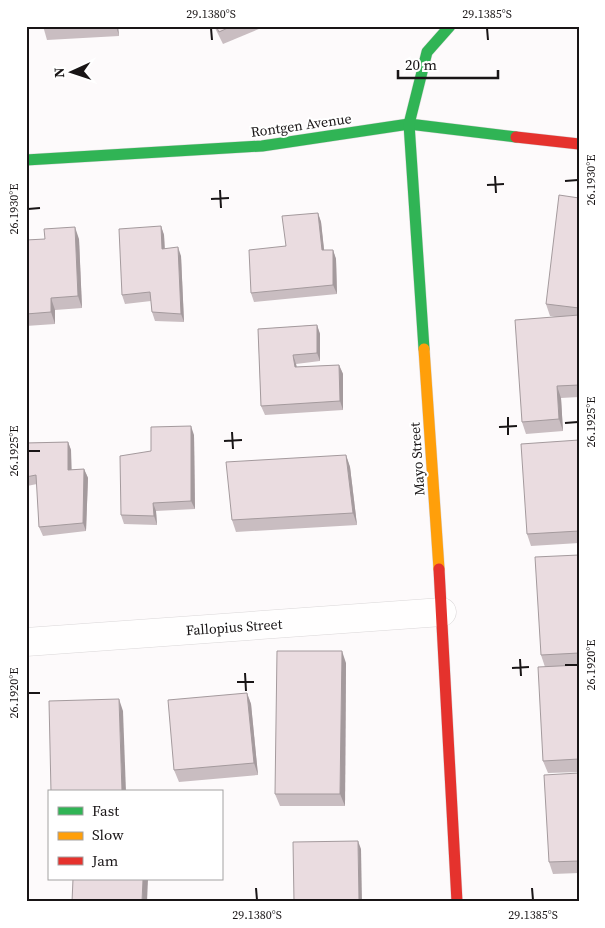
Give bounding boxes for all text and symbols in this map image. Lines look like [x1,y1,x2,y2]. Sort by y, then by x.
text: 29.1380°S [186,6,236,22]
text: 29.1385°S [462,6,512,22]
north arrow [48,48,98,98]
scale bar [398,48,498,80]
text: 20 m [405,54,437,75]
text: N [49,67,69,78]
street label: Rontgen Avenue [249,108,353,142]
text: 26.1930°E [583,155,599,205]
text: 26.1930°E [6,184,22,234]
text: 26.1925°E [583,397,599,447]
street label: Mayo Street [404,421,430,496]
text: 26.1925°E [6,426,22,476]
street label: Fallopius Street [185,614,283,640]
text: 26.1920°E [583,640,599,690]
text: 26.1920°E [6,668,22,718]
legend [48,790,222,880]
text: Fast [92,800,119,821]
text: Slow [92,824,124,845]
text: Jam [91,850,119,871]
text: 29.1380°S [232,907,282,923]
text: 29.1385°S [508,907,558,923]

